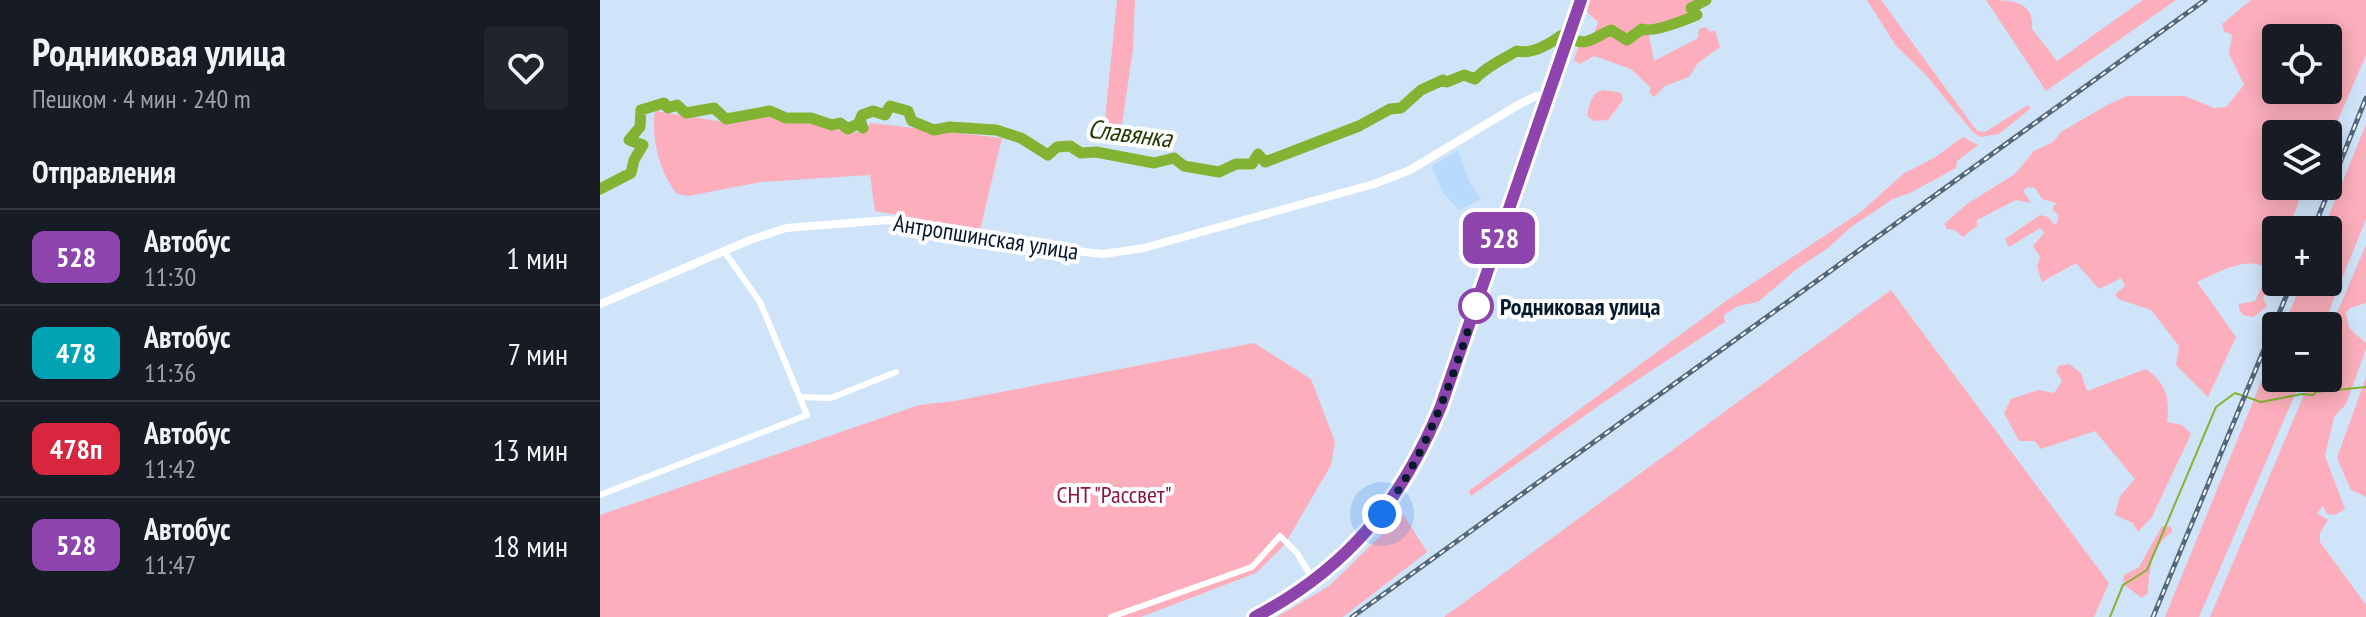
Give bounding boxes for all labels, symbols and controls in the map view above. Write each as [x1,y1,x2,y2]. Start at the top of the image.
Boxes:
map controls [2262,24,2342,392]
button: locate [2262,24,2342,104]
button: heart [484,26,568,110]
text: Родниковая улица [32,27,286,76]
text: Пешком · 4 мин · 240 m [32,82,251,115]
water label: Славянка [1086,111,1175,155]
button: layers [2262,120,2342,200]
text: Отправления [32,152,176,191]
street label: Антропшинская улица [891,207,1081,267]
line badge: 528 [1453,212,1545,264]
button: + [2262,216,2342,296]
text: 528 [1479,219,1519,256]
text: Автобус [144,221,231,260]
text: 528 [56,238,96,275]
text: 1 мин [506,238,568,277]
text: 11:30 [144,260,196,293]
marker: Родниковая улица [1459,289,1493,323]
place label: Родниковая улица [1500,291,1660,322]
button: − [2262,312,2342,392]
text: Автобус [144,317,231,356]
text: 478 [56,334,96,371]
text: 7 мин [508,334,568,373]
text: 11:36 [144,356,196,389]
text: Автобус [144,413,231,452]
text: 478п [50,430,102,467]
text: 13 мин [493,430,568,469]
text: 11:42 [144,452,196,485]
park label: СНТ "Рассвет" [1056,479,1172,510]
your location [1362,494,1402,534]
text: Автобус [144,509,231,548]
text: 528 [56,526,96,563]
text: 18 мин [493,526,568,565]
text: 11:47 [144,548,196,581]

